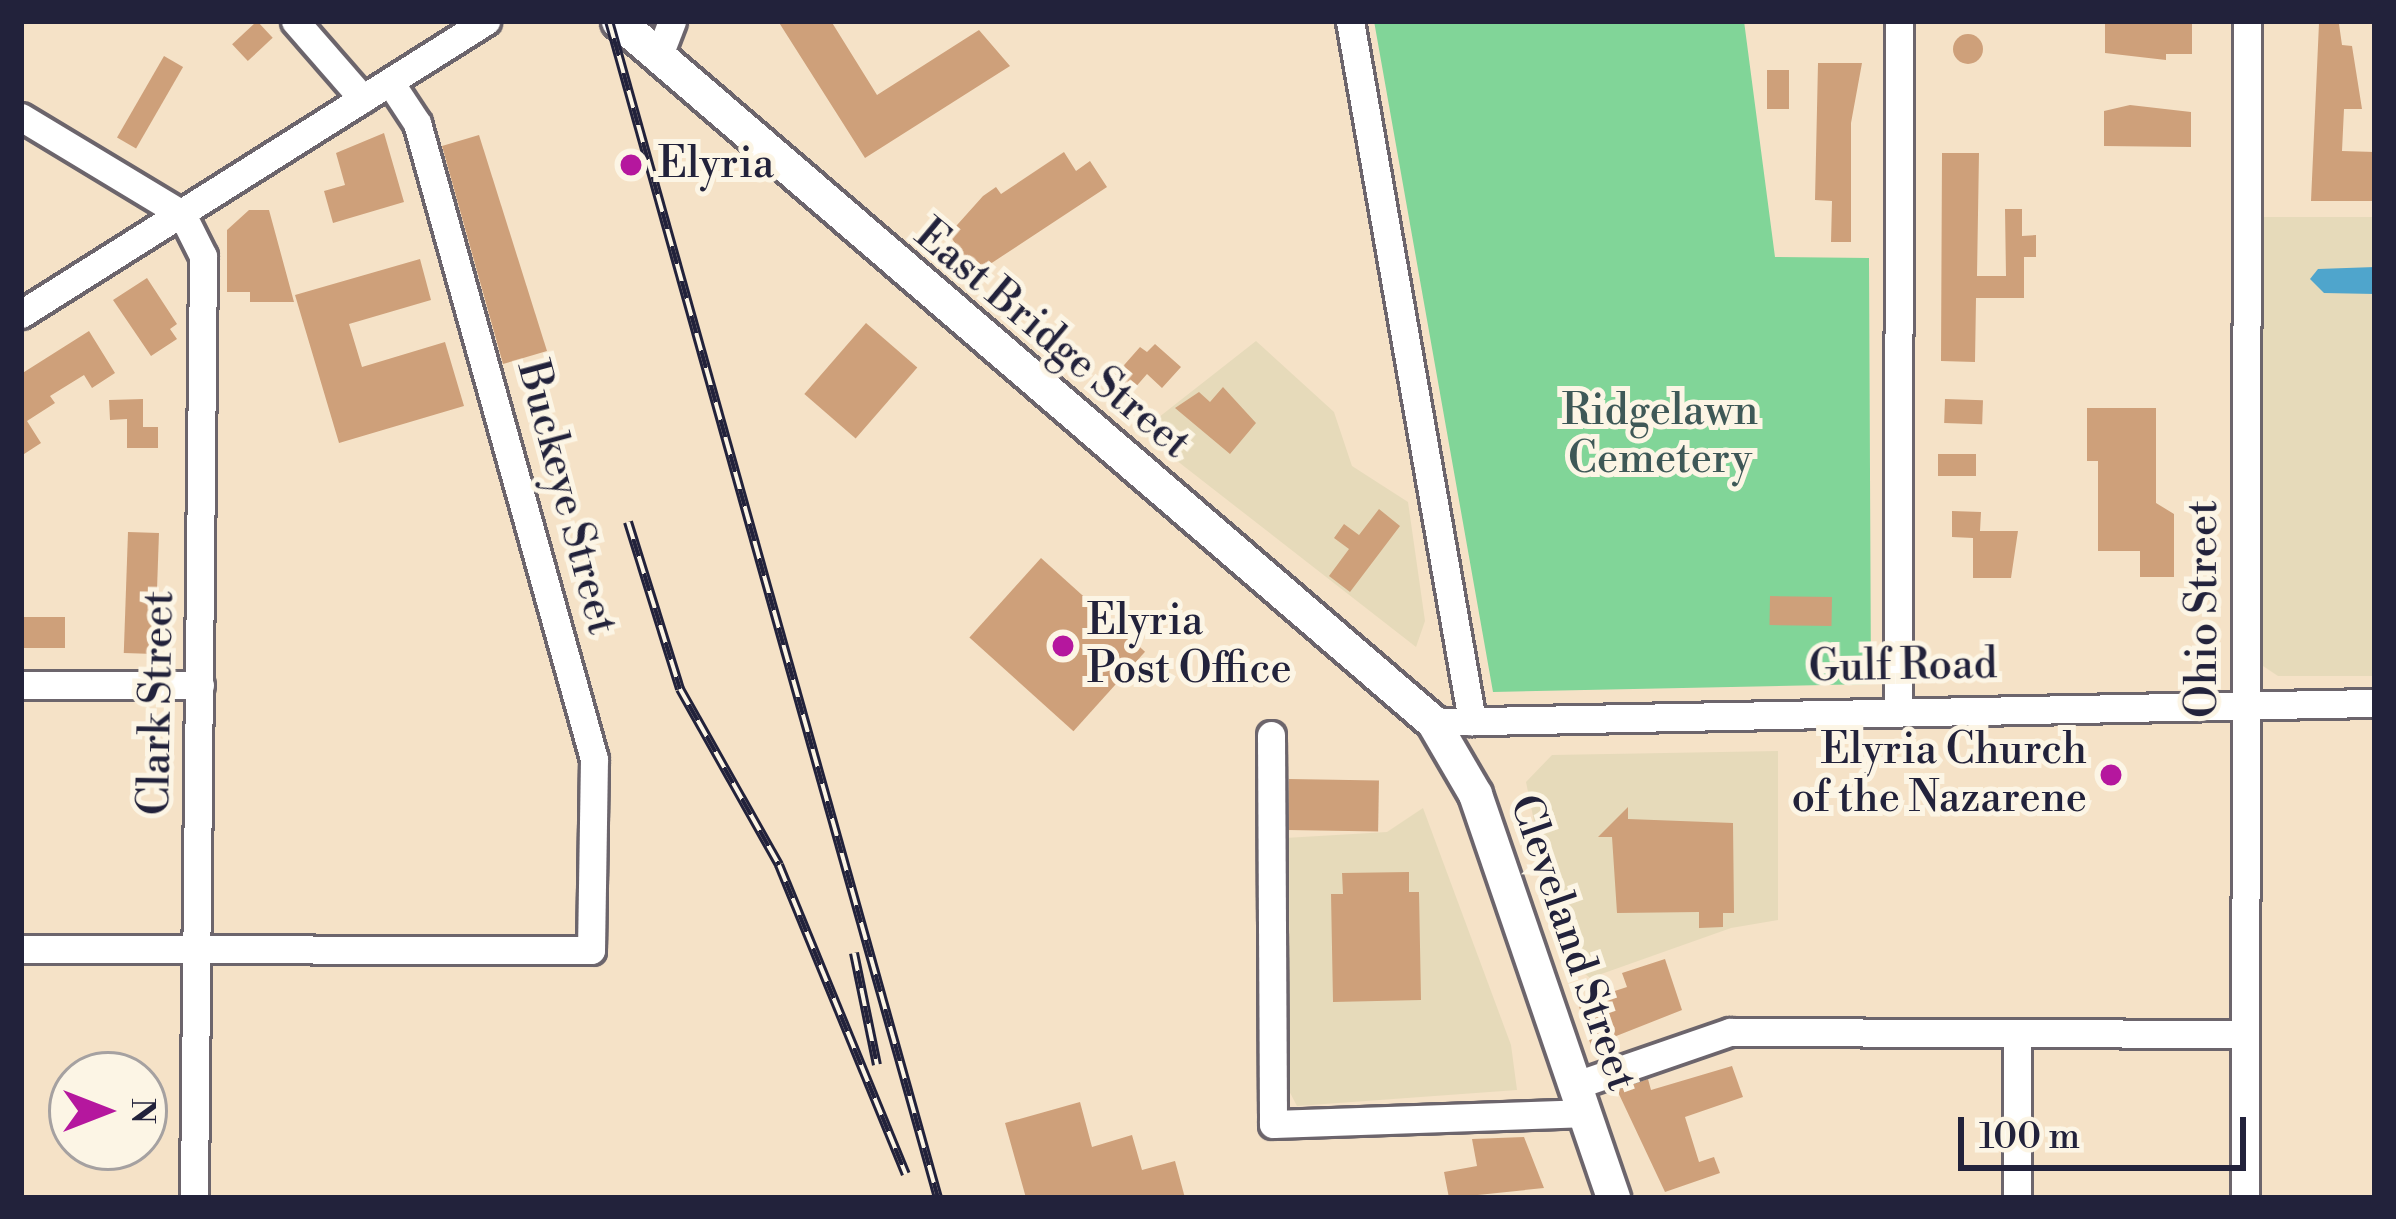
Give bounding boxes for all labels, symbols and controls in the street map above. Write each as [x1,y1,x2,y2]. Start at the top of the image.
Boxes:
place label: Elyria [658,140,774,190]
marker: Elyria [615,149,647,181]
street label: East Bridge Street [904,210,1200,470]
street label: Buckeye Street [505,356,627,640]
park label: Ridgelawn Cemetery [1562,387,1758,486]
street label: Ohio Street [2179,500,2229,718]
street label: Clark Street [131,590,185,816]
place label: Elyria Post Office [1087,597,1292,696]
marker: Elyria Post Office [1050,633,1076,659]
street label: Gulf Road [1808,640,1998,694]
place label: Elyria Church of the Nazarene [1791,726,2087,825]
marker: Elyria Church of the Nazarene [2098,762,2124,788]
street label: Cleveland Street [1498,789,1646,1097]
north arrow [48,1051,168,1171]
scale bar [1964,1093,2252,1167]
text: N [121,1098,162,1124]
text: 100 m [1979,1115,2080,1160]

